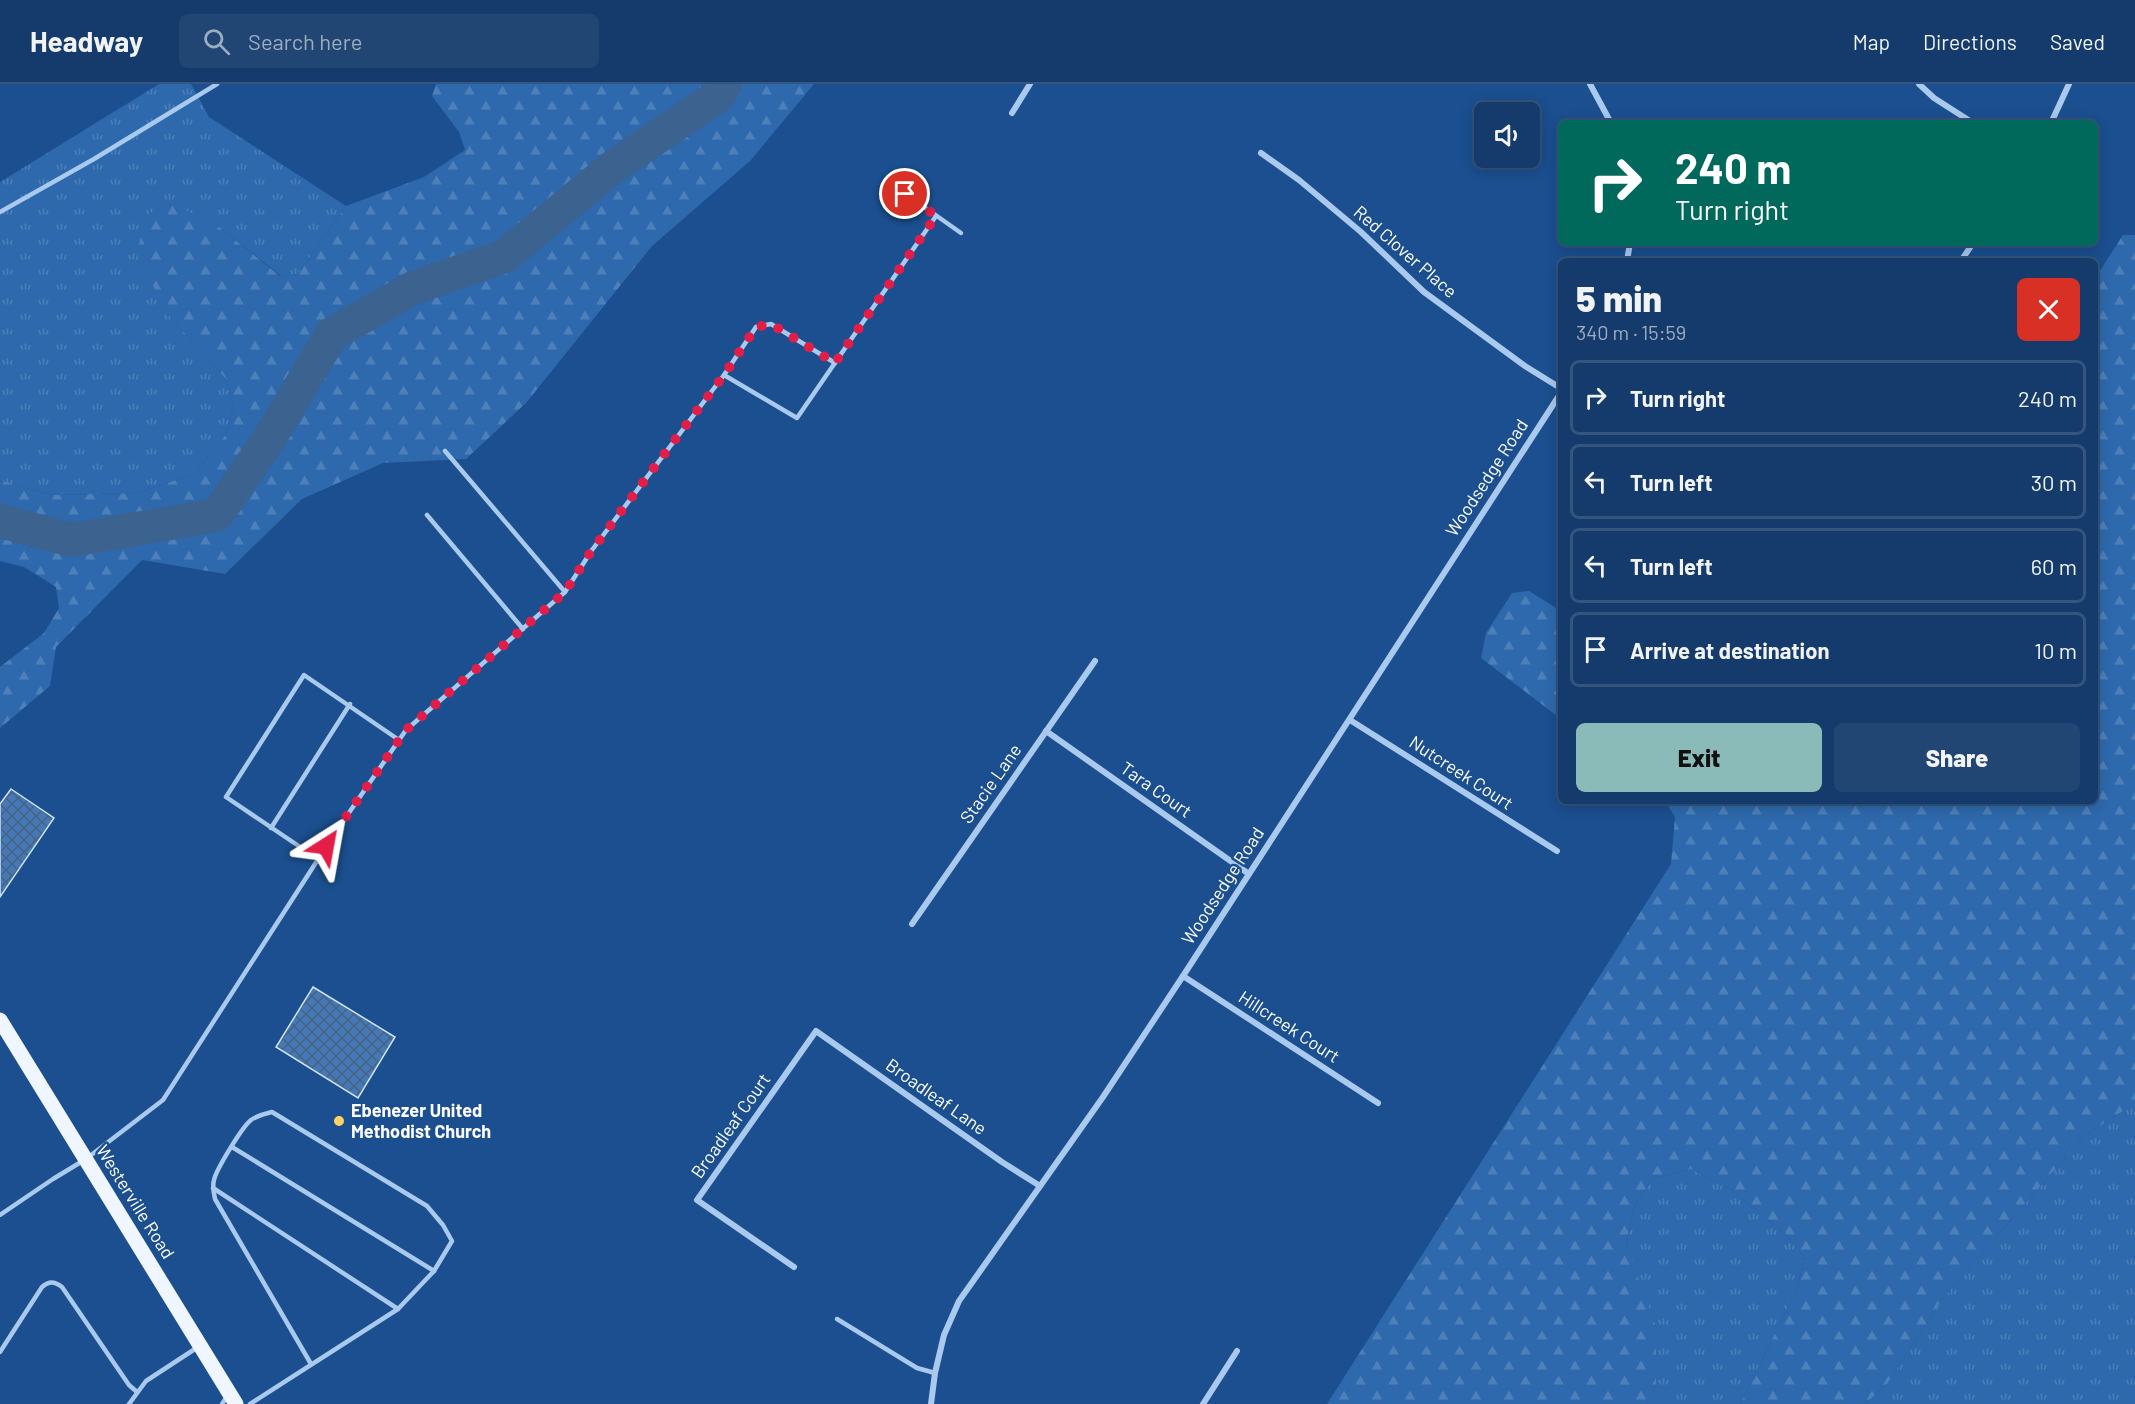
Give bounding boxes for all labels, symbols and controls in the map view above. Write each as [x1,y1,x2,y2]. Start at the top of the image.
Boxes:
search box [179,14,599,68]
text: Headway [30,24,143,58]
icon: search [200,25,233,58]
text: Search here [248,28,362,54]
text: Map [1853,29,1890,54]
text: Directions [1923,29,2017,54]
text: Saved [2050,29,2105,54]
map controls [1474,102,1540,168]
button: sound [1474,102,1540,168]
text: 240 m [1675,142,1791,192]
icon: right [1576,144,1654,222]
pin [879,168,930,219]
icon: arrive [888,177,921,210]
text: Turn right [1675,193,1789,225]
street label: Red Clover Place [1350,200,1462,302]
text: 5 min [1576,276,1662,319]
button: close [2017,278,2080,341]
text: 340 m · 15:59 [1576,320,1686,344]
icon: right [1579,381,1612,414]
text: Turn right [1630,385,1725,411]
text: 240 m [2018,385,2077,411]
street label: Woodsedge Road [1440,415,1532,540]
icon: left [1579,465,1612,498]
text: Turn left [1630,469,1713,495]
text: 30 m [2031,469,2077,495]
icon: left [1579,549,1612,582]
text: Turn left [1630,553,1713,579]
text: 60 m [2031,553,2077,579]
icon: arrive [1579,633,1612,666]
text: Arrive at destination [1630,637,1829,663]
text: 10 m [2034,637,2077,663]
button: Exit [1576,723,1822,792]
button: Share [1834,723,2080,792]
street label: Nutcreek Court [1405,730,1518,814]
street label: Stacie Lane [955,739,1026,827]
street label: Tara Court [1117,757,1197,822]
position arrow [294,814,358,878]
street label: Woodsedge Road [1176,823,1268,948]
street label: Hillcreek Court [1235,985,1344,1067]
street label: Broadleaf Lane [882,1053,991,1139]
street label: Broadleaf Court [686,1069,774,1182]
place label: Ebenezer United Methodist Church [351,1099,491,1142]
marker: Ebenezer United Methodist Church [332,1114,346,1128]
street label: Westerville Road [92,1140,180,1263]

